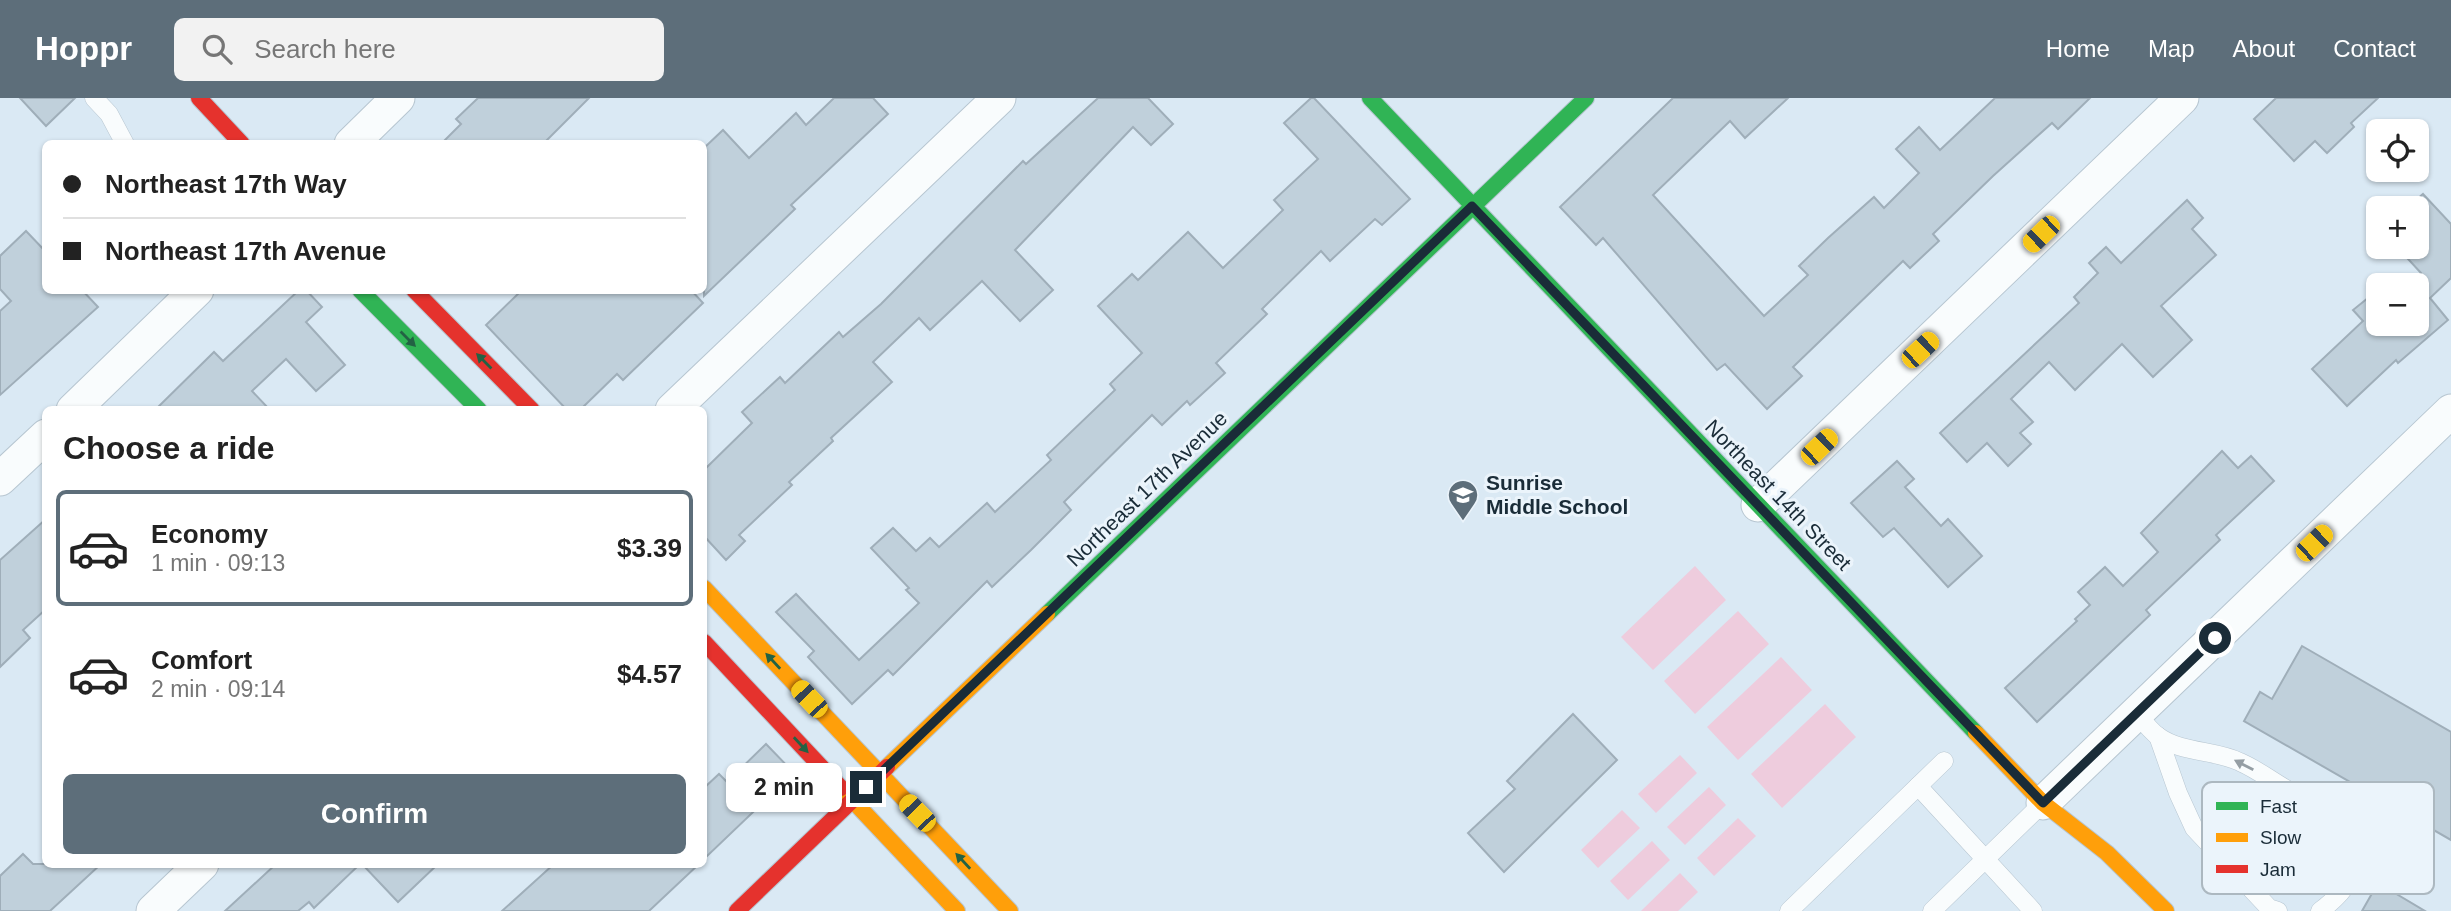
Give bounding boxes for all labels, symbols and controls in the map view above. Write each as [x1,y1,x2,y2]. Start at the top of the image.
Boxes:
search box [174,18,664,81]
text: Hoppr [35,30,132,67]
icon: search [198,30,236,68]
text: Search here [254,34,396,64]
text: Home [2046,35,2110,62]
text: Map [2148,35,2195,62]
text: About [2233,35,2295,62]
text: Contact [2333,35,2416,62]
map controls [2366,119,2429,336]
button: locate [2366,119,2429,182]
text: Northeast 17th Way [105,169,347,199]
button: + [2366,196,2429,259]
car [2019,212,2064,256]
text: Northeast 17th Avenue [105,236,386,266]
button: − [2366,273,2429,336]
car [1898,328,1943,372]
one-way arrow [399,330,416,346]
one-way arrow [476,353,492,369]
street label: Northeast 17th Avenue [1062,406,1231,571]
street label: Northeast 14th Street [1701,415,1856,575]
car [1797,425,1842,469]
text: Choose a ride [63,430,275,466]
place label: Sunrise Middle School [1486,471,1628,518]
school or university icon: Sunrise Middle School [1446,478,1480,522]
icon: car [67,517,130,580]
text: Economy [151,519,268,549]
car [2292,521,2337,565]
text: $3.39 [617,533,682,563]
text: 1 min · 09:13 [151,550,285,576]
route start [2199,622,2231,654]
icon: car [67,643,130,706]
text: Comfort [151,645,252,675]
one-way arrow [765,653,781,670]
text: $4.57 [617,659,682,689]
text: 2 min · 09:14 [151,676,285,702]
car [787,676,832,722]
one-way arrow [792,736,808,753]
one-way arrow [2234,759,2254,770]
callout: 2 min [726,762,842,812]
route end [850,771,882,803]
button: Confirm [63,774,686,854]
text: 2 min [754,774,814,800]
legend [2202,782,2434,894]
car [895,791,940,835]
text: Fast [2260,796,2298,817]
text: Slow [2260,827,2301,848]
one-way arrow [954,853,971,870]
text: Jam [2260,859,2296,880]

